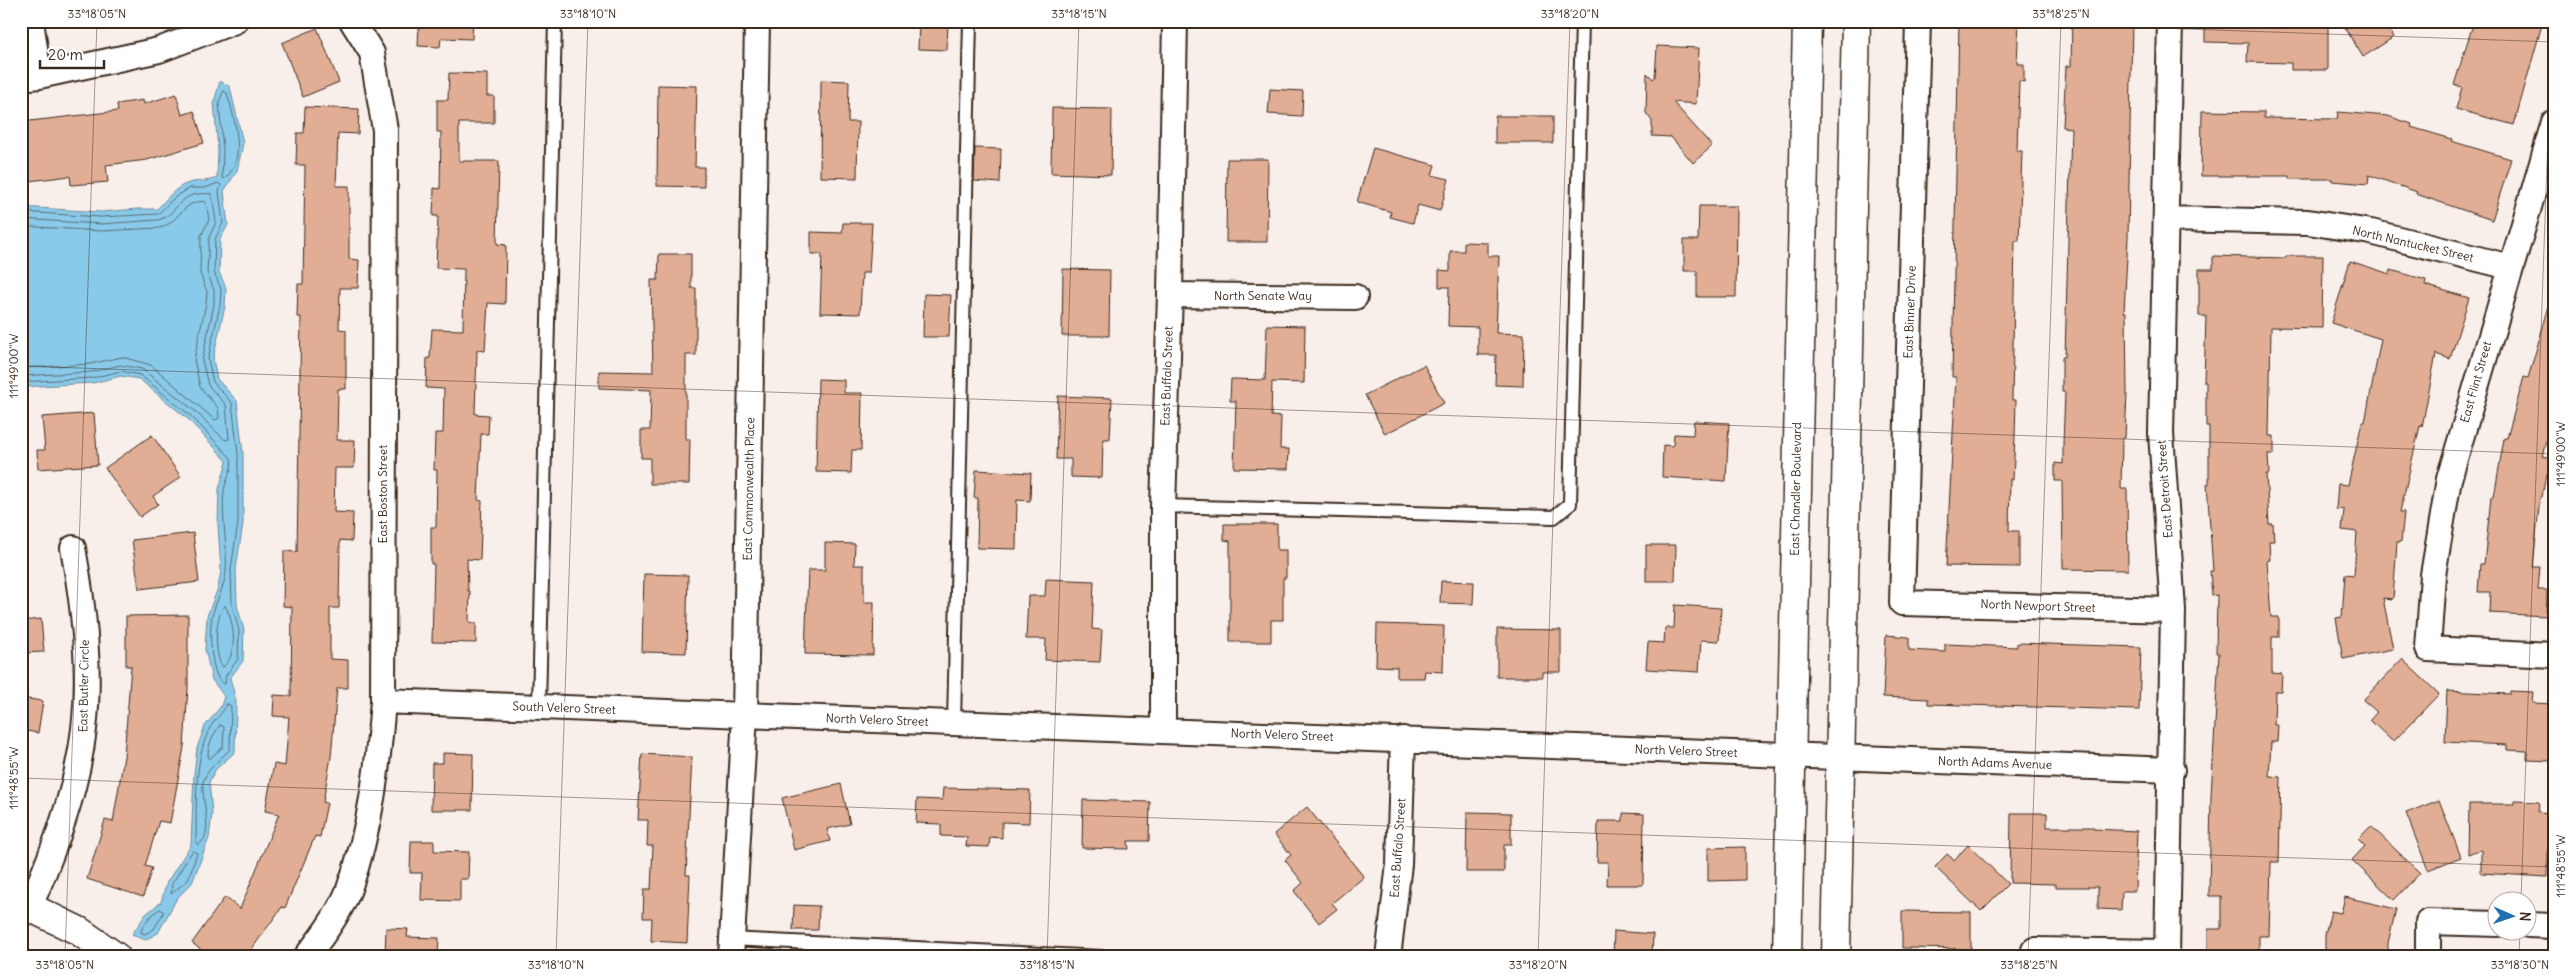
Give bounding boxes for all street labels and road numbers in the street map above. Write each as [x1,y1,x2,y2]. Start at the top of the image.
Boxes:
street label: North Nantucket Street [2351,222,2475,265]
street label: East Binner Drive [1900,265,1919,359]
street label: North Senate Way [1214,288,1312,303]
street label: East Buffalo Street [1157,326,1176,426]
street label: East Flint Street [2457,339,2494,424]
street label: East Commonwealth Place [740,417,757,561]
street label: East Chandler Boulevard [1787,422,1804,556]
street label: East Detroit Street [2154,439,2175,539]
street label: East Boston Street [375,445,390,543]
street label: North Newport Street [1980,596,2096,615]
street label: East Butler Circle [75,640,92,732]
street label: South Velero Street [512,698,616,717]
street label: North Velero Street [825,710,929,729]
street label: North Velero Street [1230,725,1334,744]
street label: North Velero Street [1634,741,1738,760]
street label: North Adams Avenue [1938,753,2052,772]
street label: East Buffalo Street [1387,798,1408,898]

